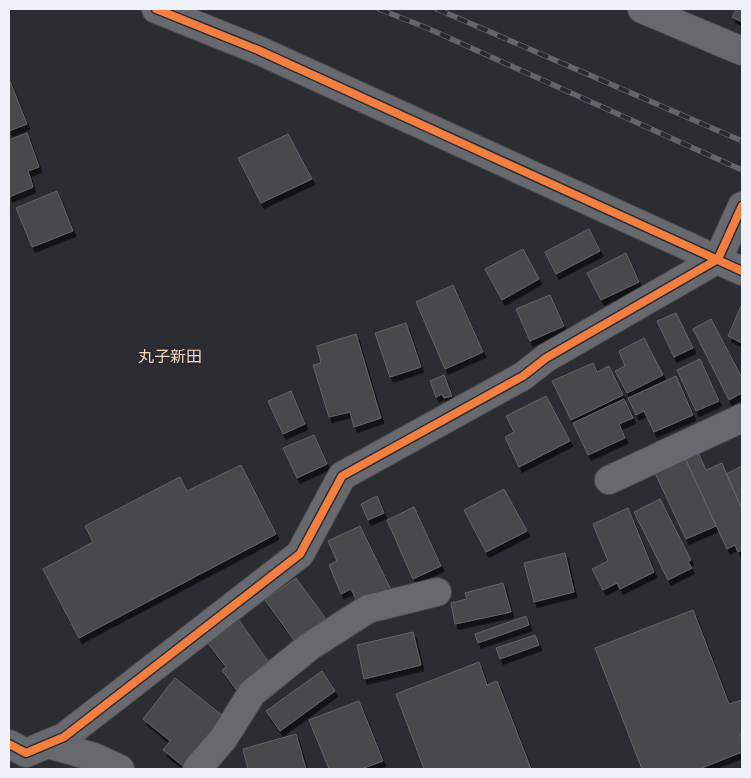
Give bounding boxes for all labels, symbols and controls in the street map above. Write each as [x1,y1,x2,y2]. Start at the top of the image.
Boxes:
district label: 丸子新田 [138,347,202,366]

